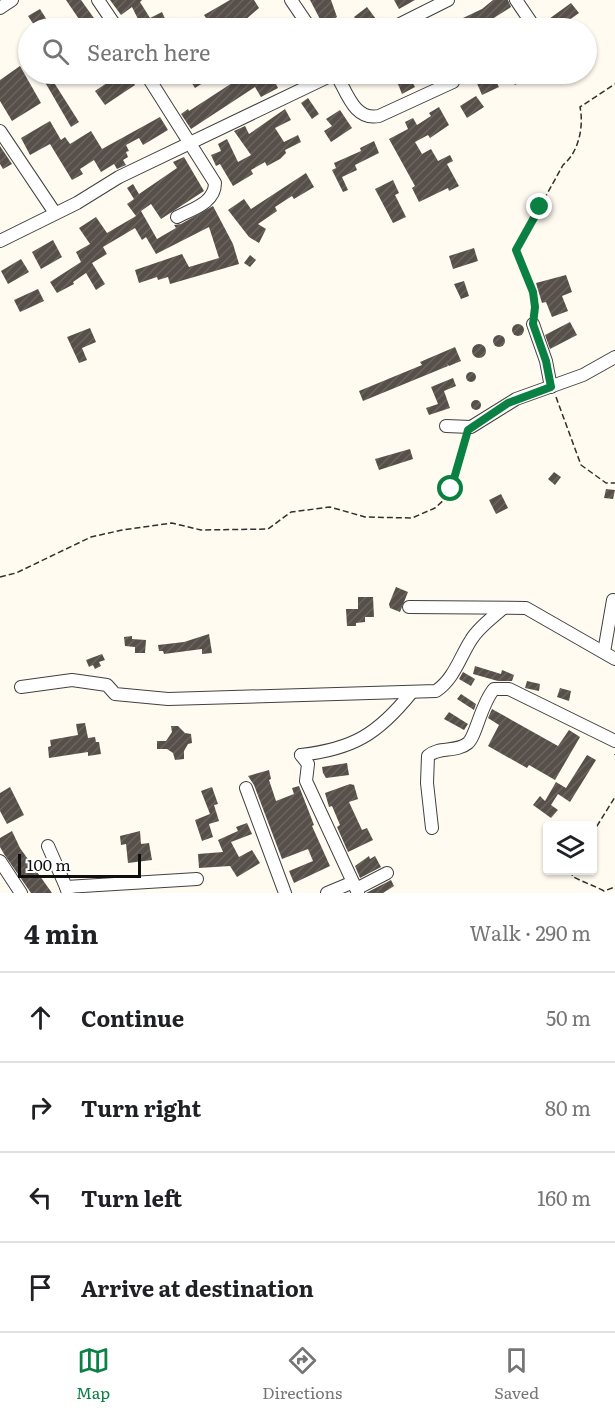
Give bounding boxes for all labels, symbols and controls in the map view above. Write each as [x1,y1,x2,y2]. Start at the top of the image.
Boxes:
search box [18,18,597,84]
icon: search [39,35,72,68]
text: Search here [87,35,210,68]
route end [526,193,552,219]
route start [437,475,463,501]
map controls [543,821,597,875]
button: layers [543,821,597,875]
scale bar [18,851,141,878]
text: 100 m [27,852,71,876]
text: 4 min [24,913,98,952]
text: Walk · 290 m [470,917,591,947]
icon: ahead [24,1001,57,1034]
text: Continue [81,1001,184,1034]
text: 50 m [546,1002,591,1032]
icon: right [24,1091,57,1124]
text: Turn right [81,1091,201,1124]
text: 80 m [545,1092,591,1122]
icon: left [24,1181,57,1214]
text: Turn left [81,1181,182,1214]
text: 160 m [537,1182,591,1212]
icon: arrive [24,1271,57,1304]
text: Arrive at destination [81,1271,314,1304]
tab: Map [76,1344,110,1404]
tab: Directions [262,1344,342,1404]
tab: Saved [494,1344,539,1404]

